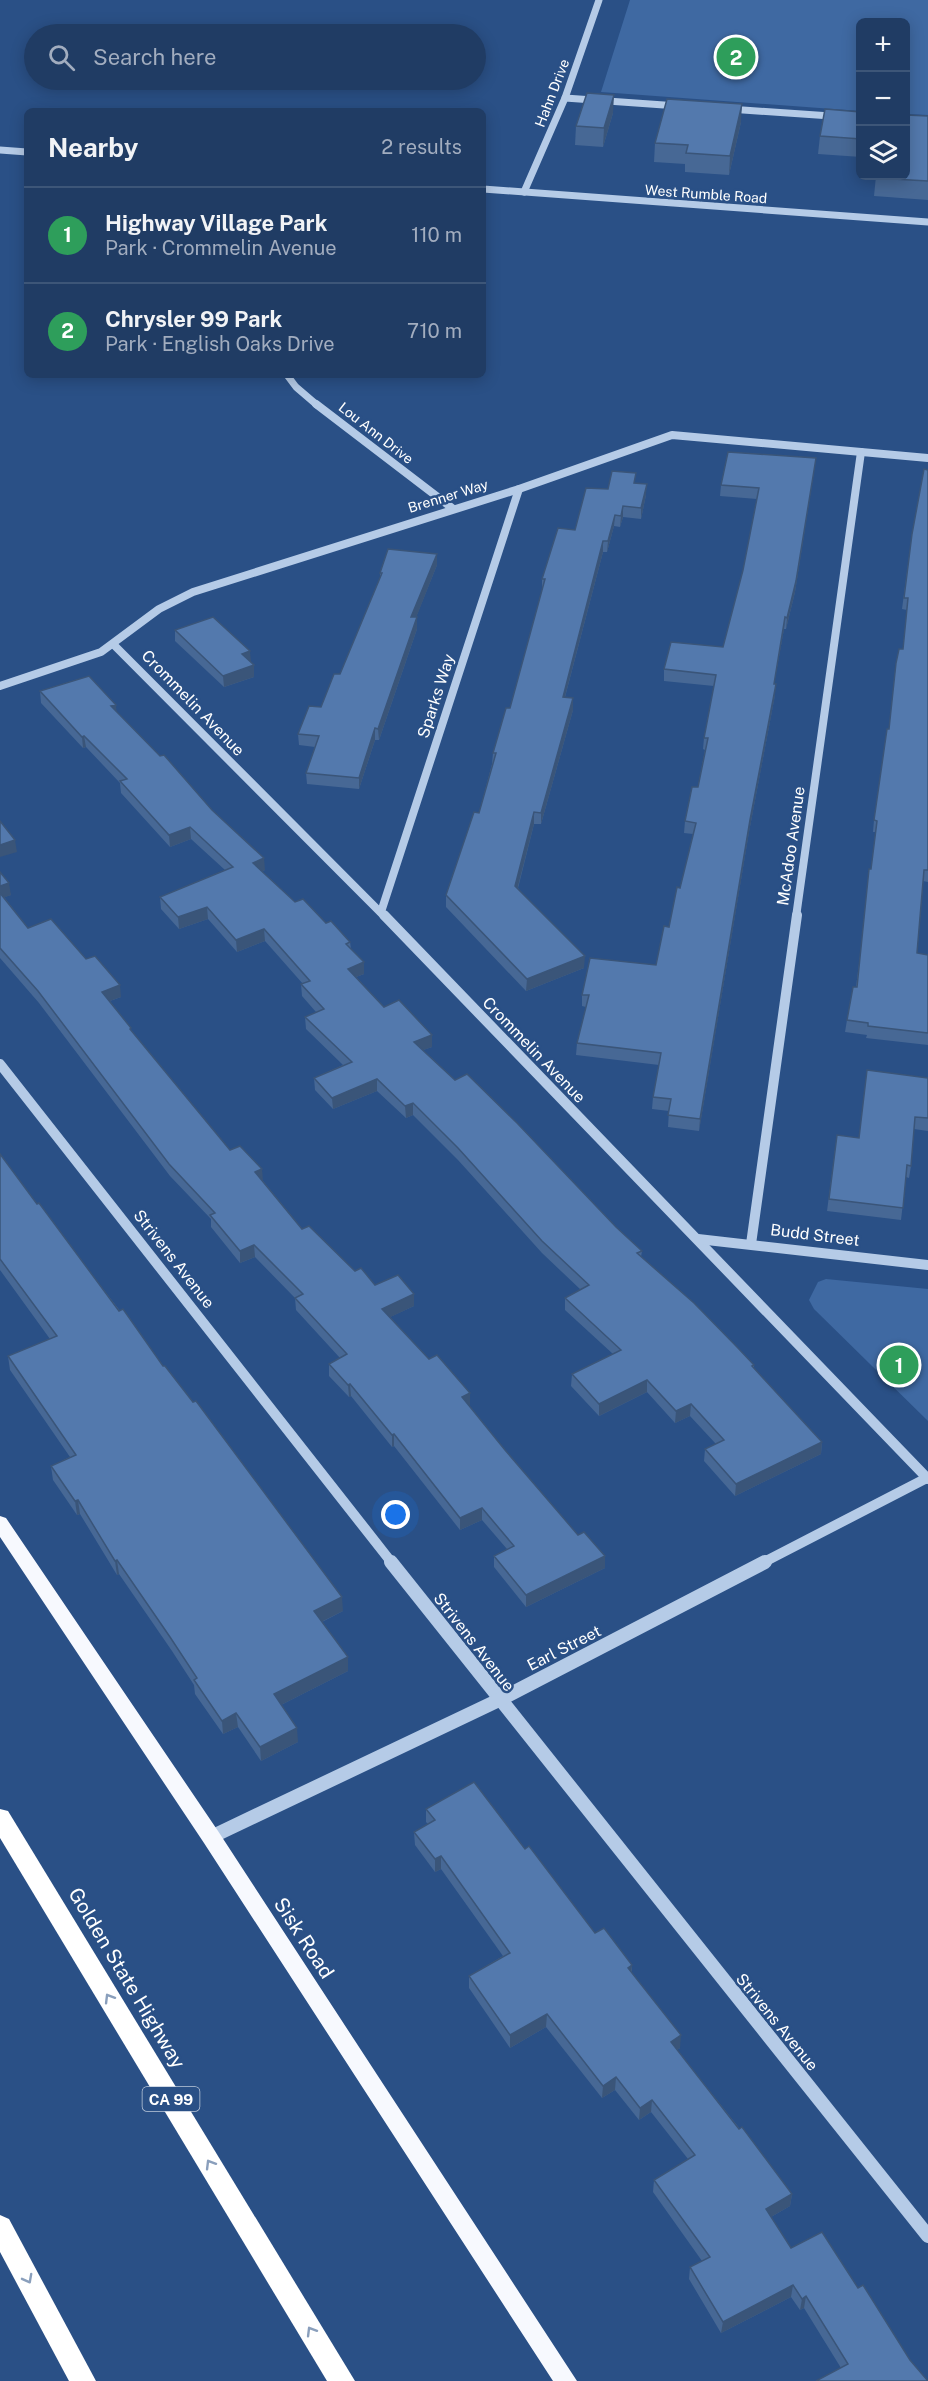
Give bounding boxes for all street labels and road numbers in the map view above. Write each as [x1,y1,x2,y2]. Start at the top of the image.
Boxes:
street label: Hahn Drive [532,57,572,129]
street label: West Rumble Road [644,182,768,206]
street label: Lou Ann Drive [336,399,417,467]
street label: Brenner Way [406,476,491,516]
street label: Crommelin Avenue [138,646,248,760]
street label: Sparks Way [413,651,459,740]
street label: McAdoo Avenue [773,785,809,907]
street label: Crommelin Avenue [479,993,589,1107]
street label: Strivens Avenue [130,1206,218,1312]
street label: Budd Street [769,1220,861,1250]
street label: Strivens Avenue [430,1589,518,1695]
street label: Earl Street [524,1621,604,1675]
street label: Golden State Highway [63,1883,191,2073]
street label: Sisk Road [269,1893,339,1983]
street label: Strivens Avenue [732,1969,822,2075]
road number: CA 99 [142,2087,200,2111]

